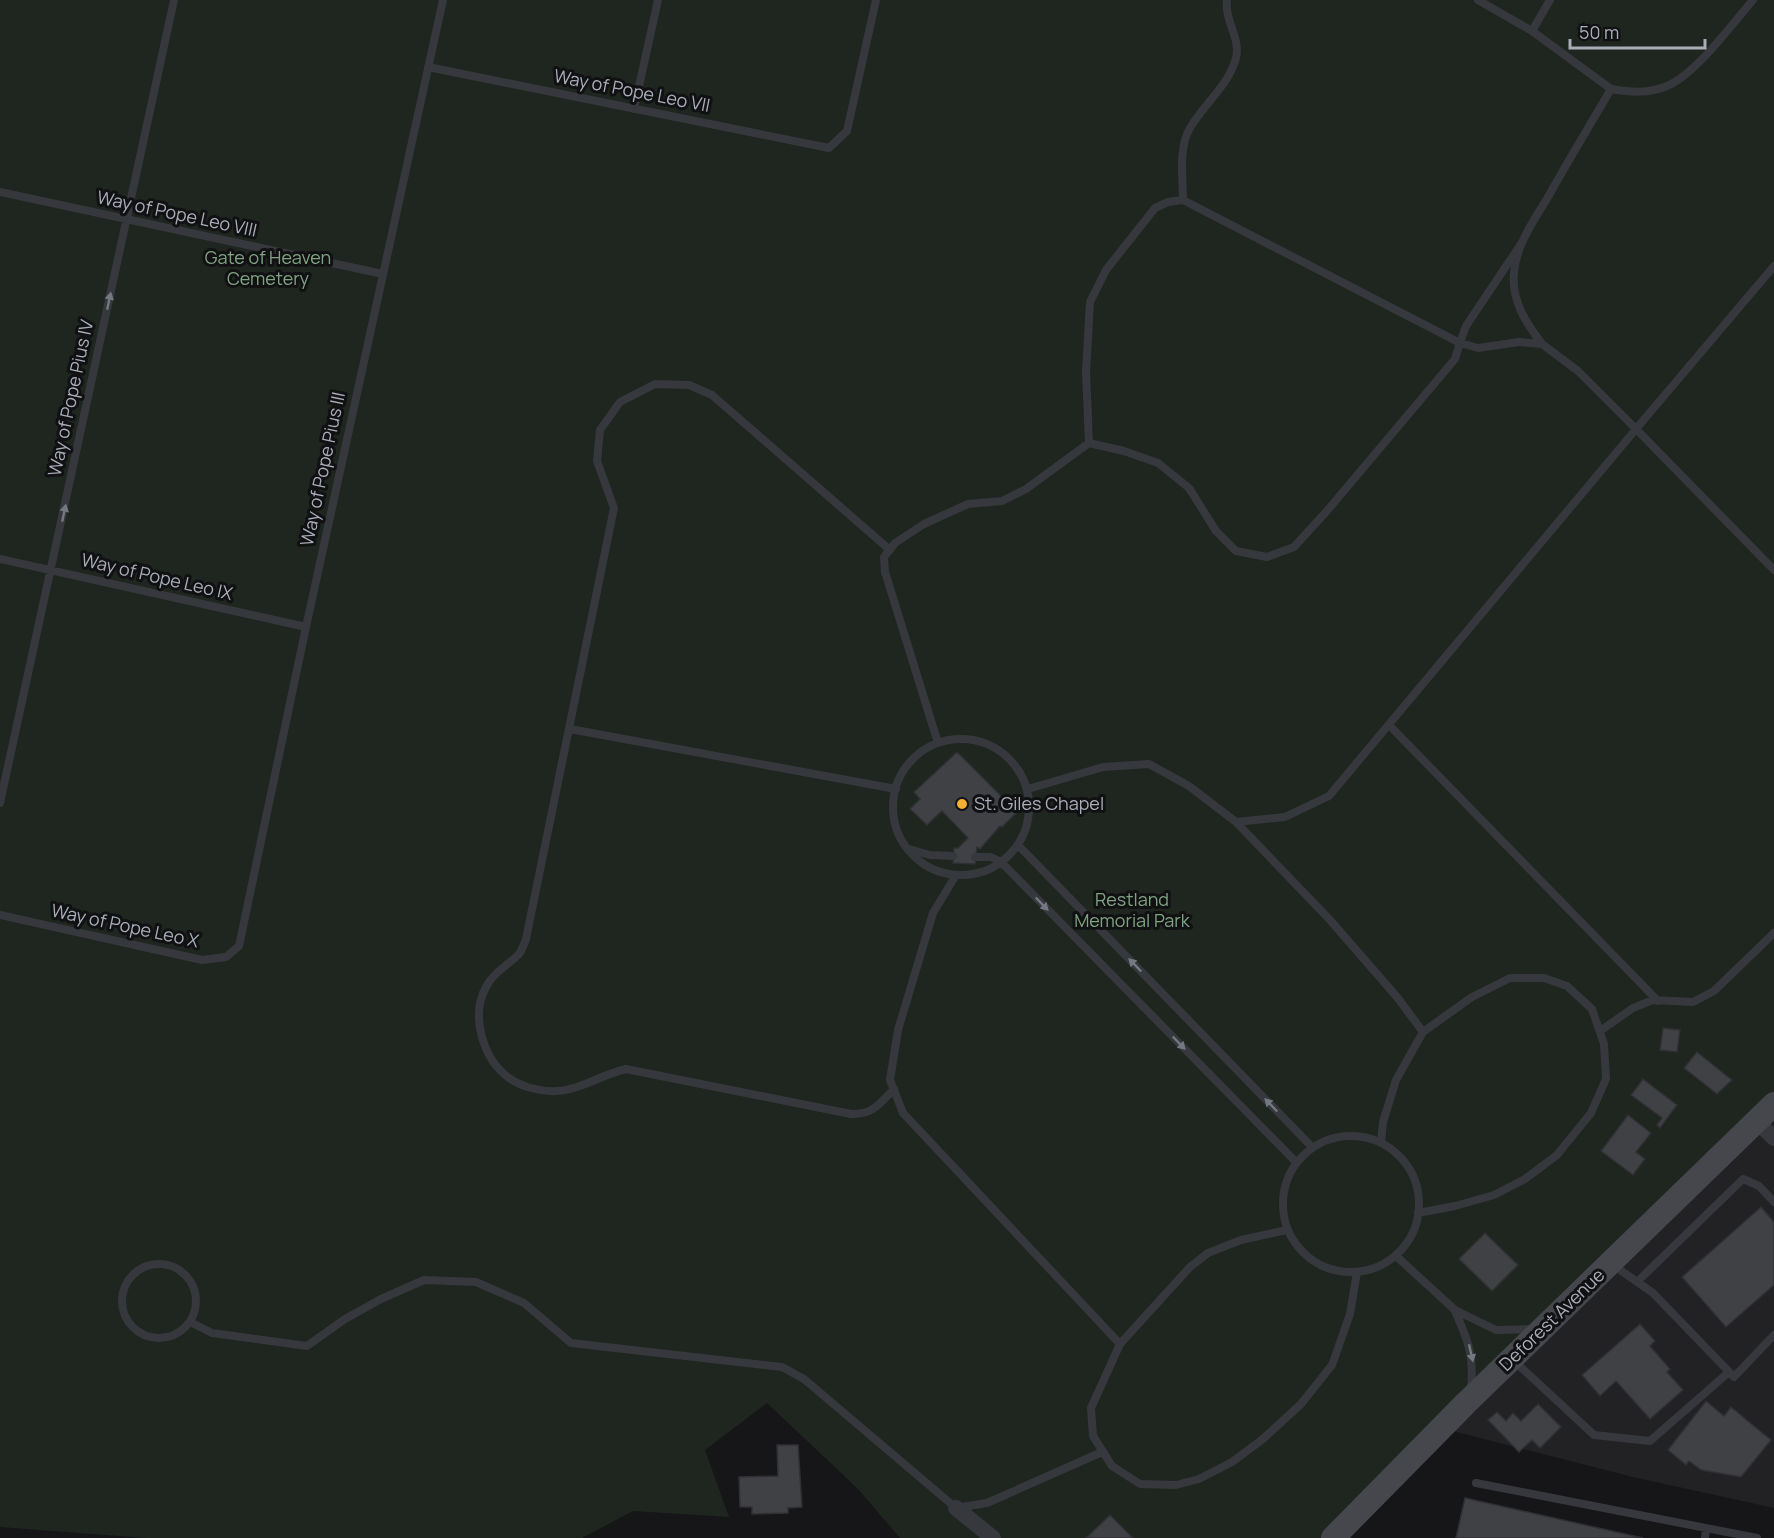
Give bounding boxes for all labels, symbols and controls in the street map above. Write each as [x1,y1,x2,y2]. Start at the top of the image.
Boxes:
scale bar [1570,12,1705,50]
text: 50 m [1579,20,1619,44]
street label: Way of Pope Leo VII [552,63,712,117]
street label: Way of Pope Leo VIII [95,184,259,242]
park label: Gate of Heaven Cemetery [205,245,331,290]
one-way arrow [105,292,114,311]
street label: Way of Pope Pius IV [42,317,98,478]
street label: Way of Pope Pius III [294,390,350,548]
one-way arrow [60,503,69,522]
street label: Way of Pope Leo IX [79,547,235,605]
place label: St. Giles Chapel [974,791,1104,815]
marker: St. Giles Chapel [955,797,969,811]
park label: Restland Memorial Park [1074,887,1191,932]
one-way arrow [1035,897,1049,912]
street label: Way of Pope Leo X [49,898,201,952]
one-way arrow [1128,958,1142,973]
one-way arrow [1171,1036,1185,1050]
one-way arrow [1264,1098,1278,1113]
street label: Deforest Avenue [1493,1263,1609,1376]
one-way arrow [1466,1344,1476,1363]

